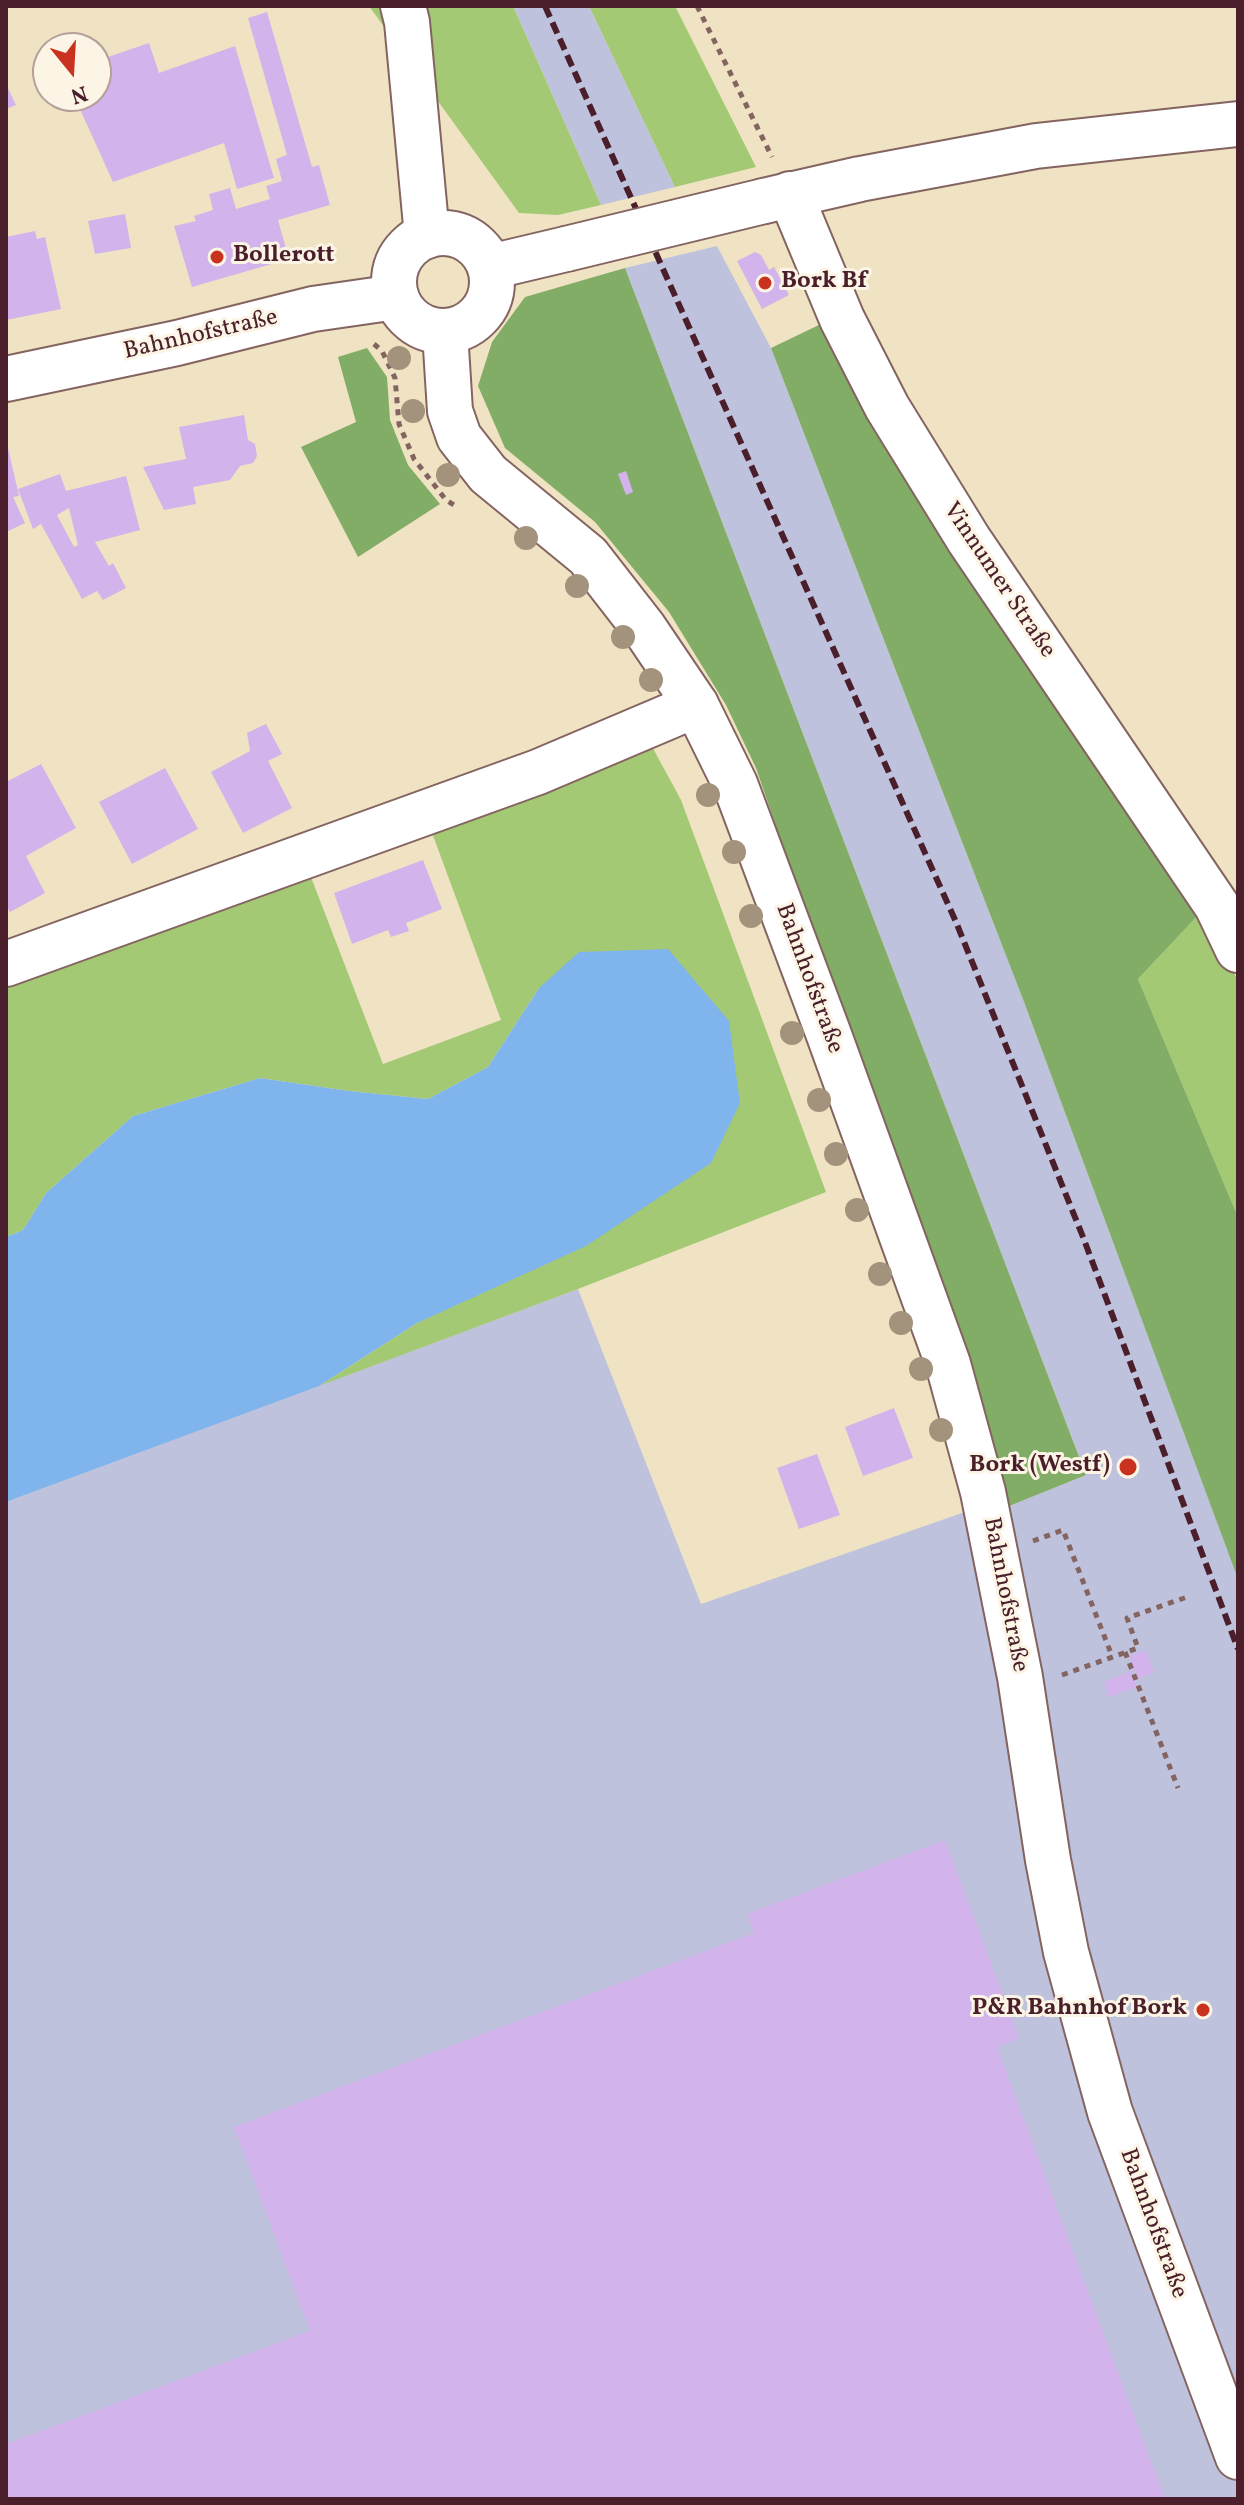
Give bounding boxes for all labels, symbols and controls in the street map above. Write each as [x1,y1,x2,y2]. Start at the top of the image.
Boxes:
north arrow [32,32,112,112]
text: N [67,76,91,111]
place label: Bollerott [233,243,334,271]
marker: Bollerott [208,248,226,266]
place label: Bork Bf [781,269,867,297]
marker: Bork Bf [756,274,774,292]
street label: Bahnhofstraße [121,304,281,368]
street label: Vinnumer Straße [935,498,1061,664]
street label: Bahnhofstraße [768,900,848,1058]
place label: Bork (Westf) [969,1453,1110,1481]
marker: Bork (Westf) [1117,1456,1139,1478]
street label: Bahnhofstraße [975,1515,1033,1675]
place label: P&R Bahnhof Bork [972,1996,1187,2024]
marker: P&R Bahnhof Bork [1194,2001,1212,2019]
street label: Bahnhofstraße [1112,2145,1192,2303]

